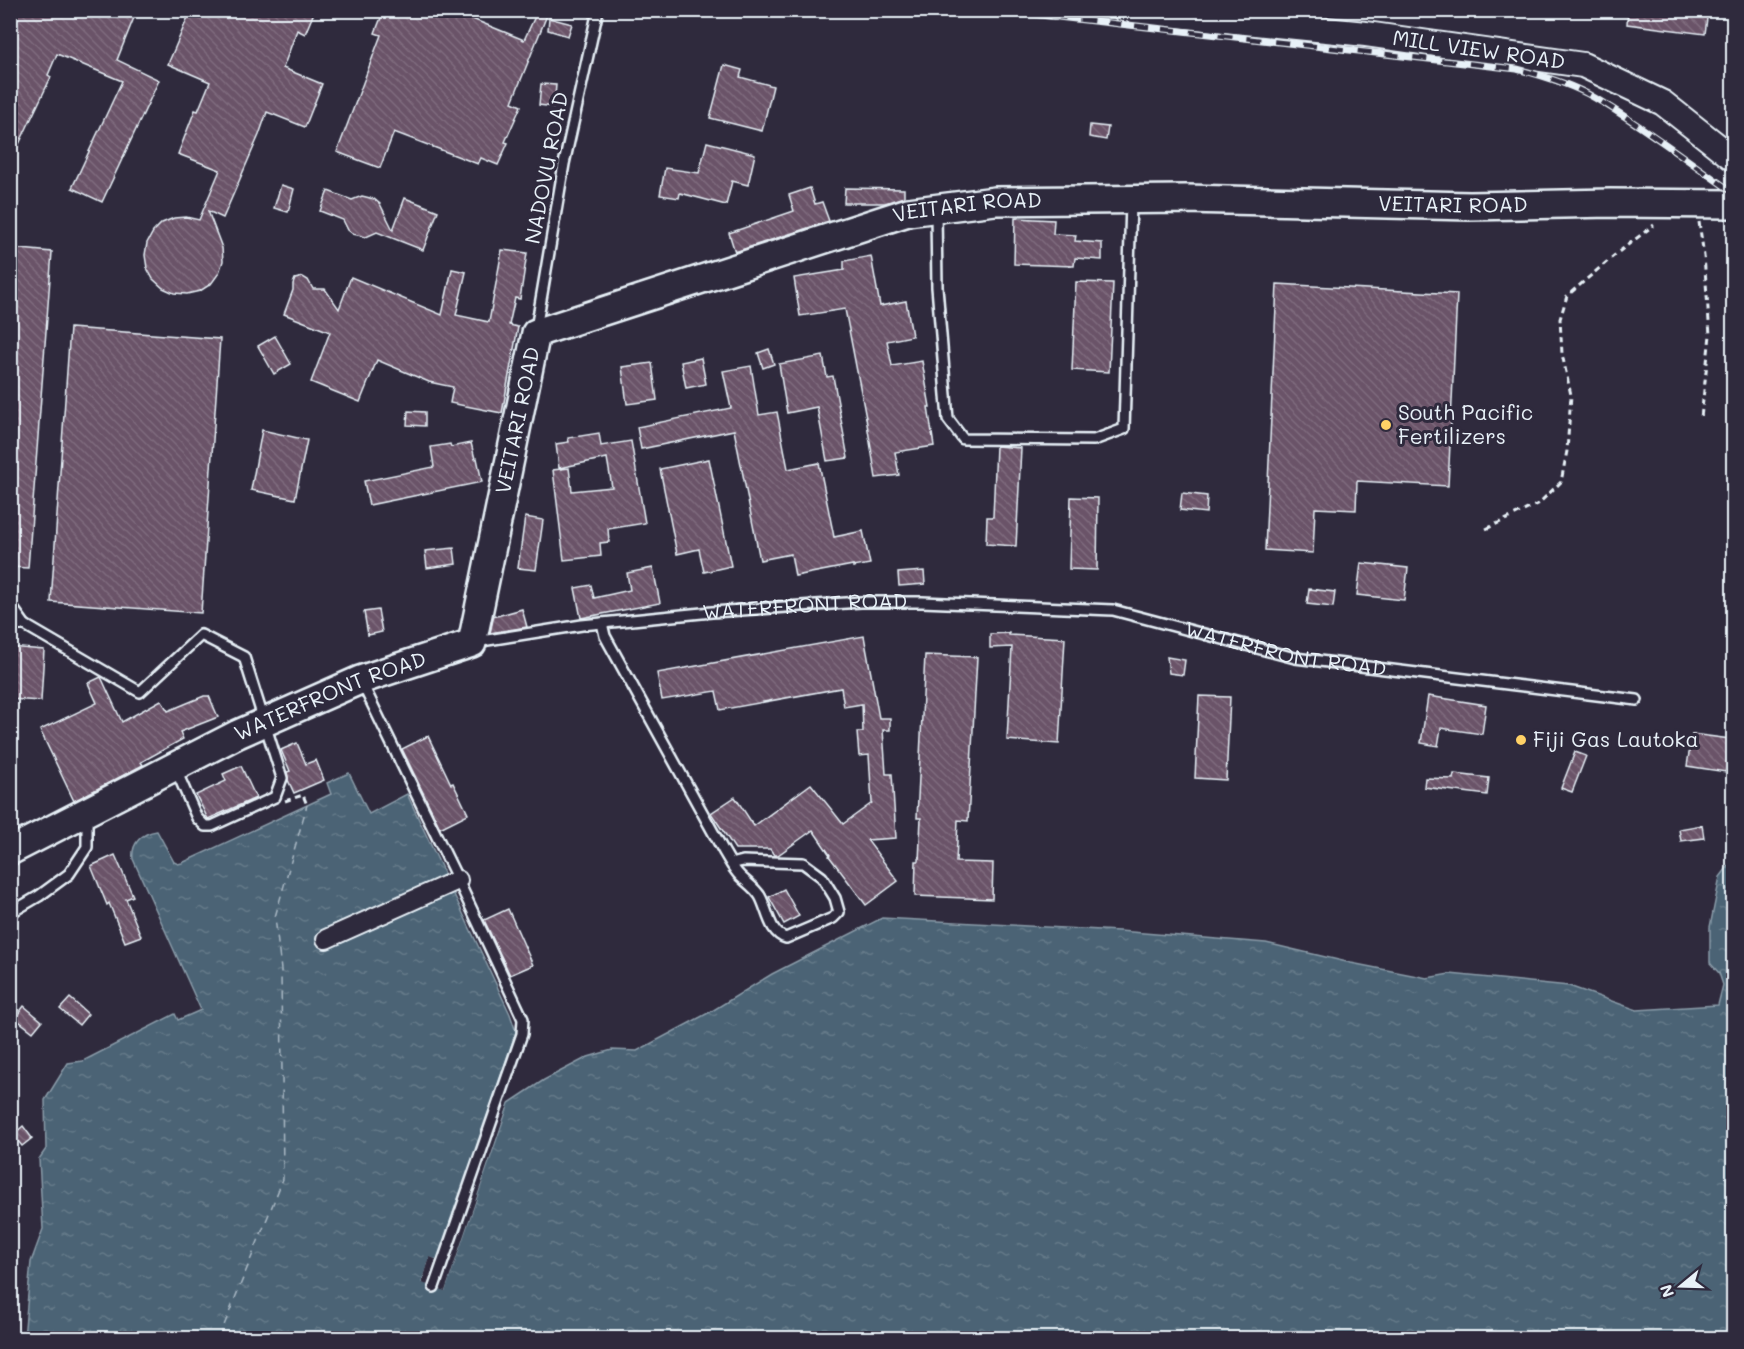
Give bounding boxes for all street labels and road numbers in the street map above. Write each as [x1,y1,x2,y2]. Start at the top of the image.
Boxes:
street label: MILL VIEW ROAD [1391,23,1567,74]
street label: NADOVU ROAD [518,89,574,246]
street label: VEITARI ROAD [889,186,1042,228]
street label: VEITARI ROAD [1378,189,1528,218]
street label: VEITARI ROAD [488,344,545,496]
street label: WATERFRONT ROAD [701,587,907,625]
street label: WATERFRONT ROAD [1182,615,1388,681]
street label: WATERFRONT ROAD [229,644,429,746]

